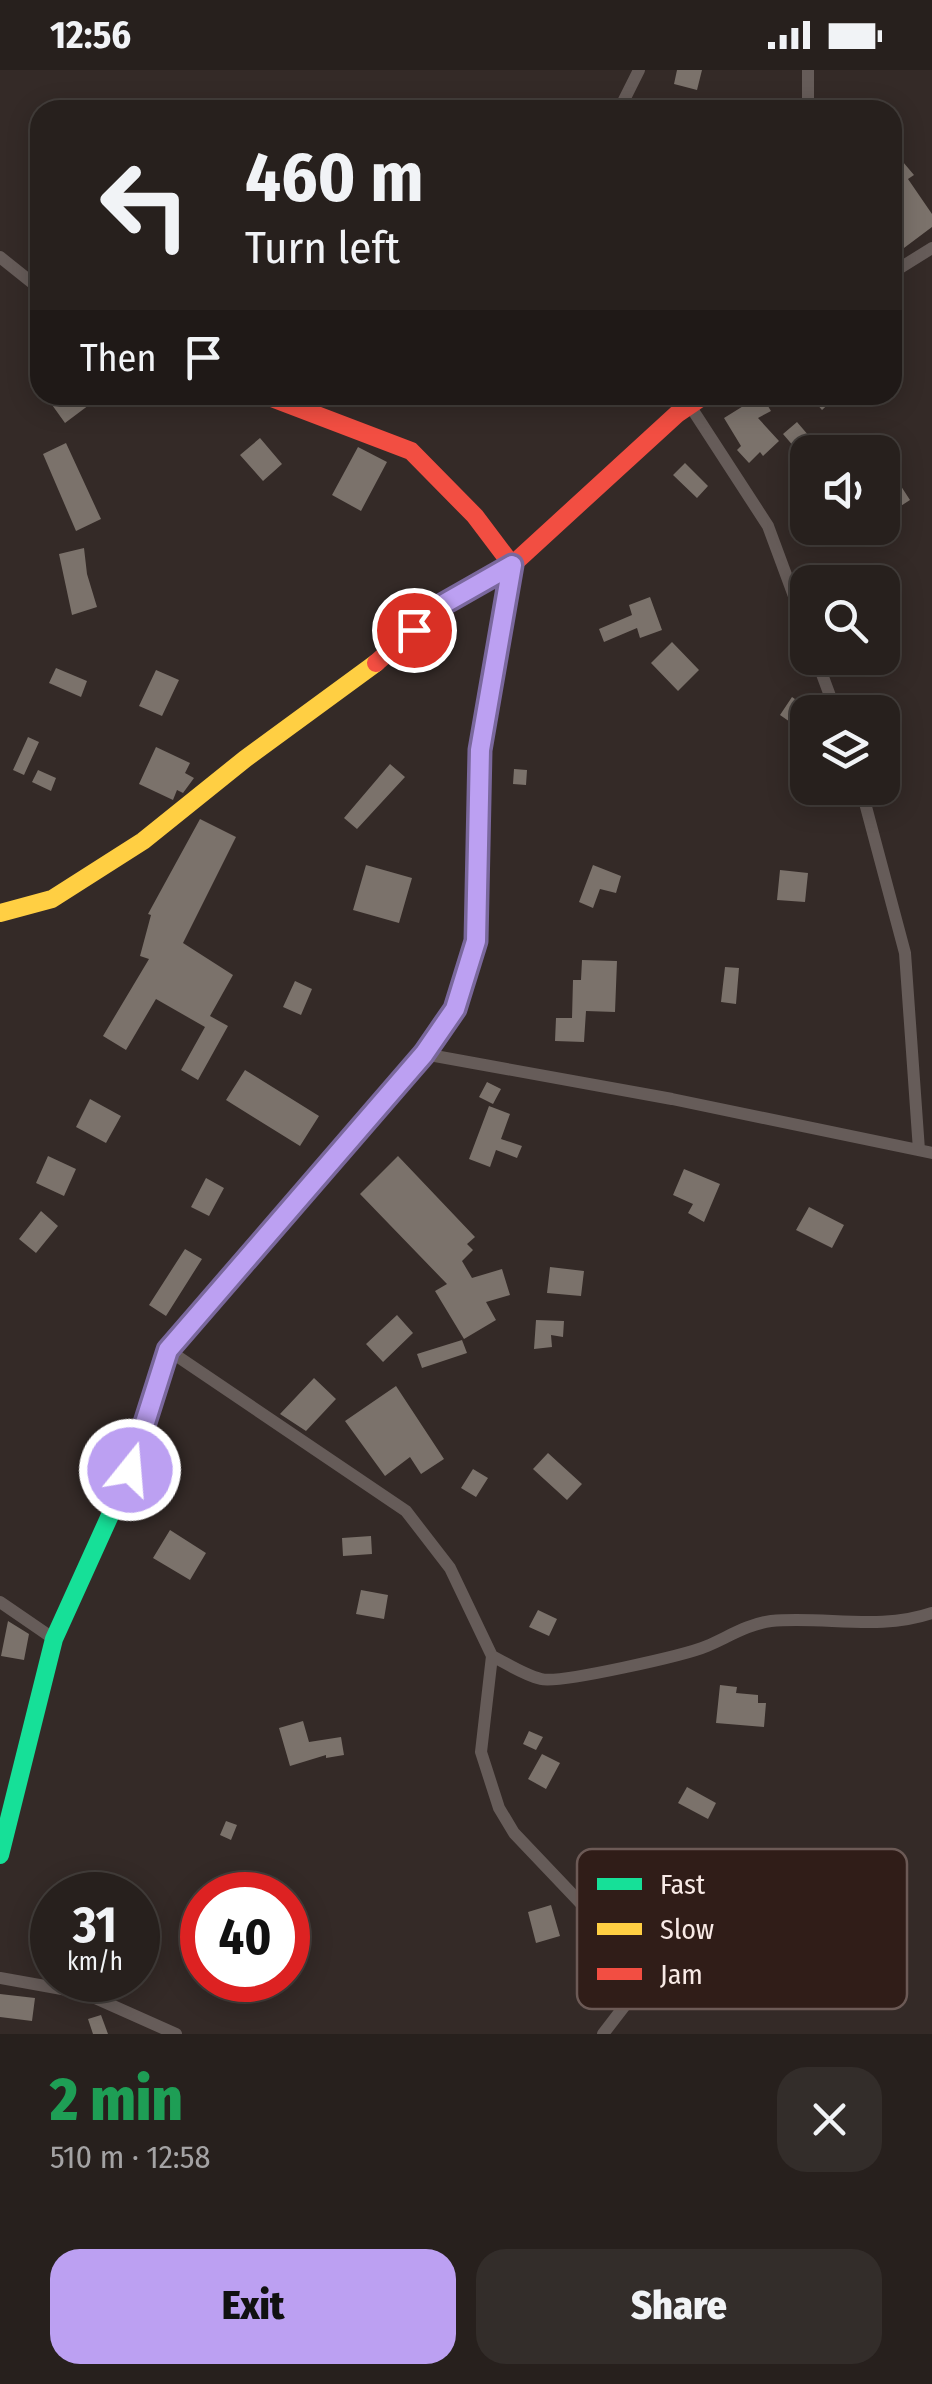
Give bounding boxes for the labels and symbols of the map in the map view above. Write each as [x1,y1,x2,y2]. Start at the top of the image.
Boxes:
pin [372,588,457,673]
position arrow [78,1418,182,1522]
legend [577,1849,907,2009]
text: Fast [660,1868,706,1901]
speed limit sign: 40 [180,1872,310,2002]
text: Slow [660,1913,714,1946]
text: Jam [660,1958,703,1991]

